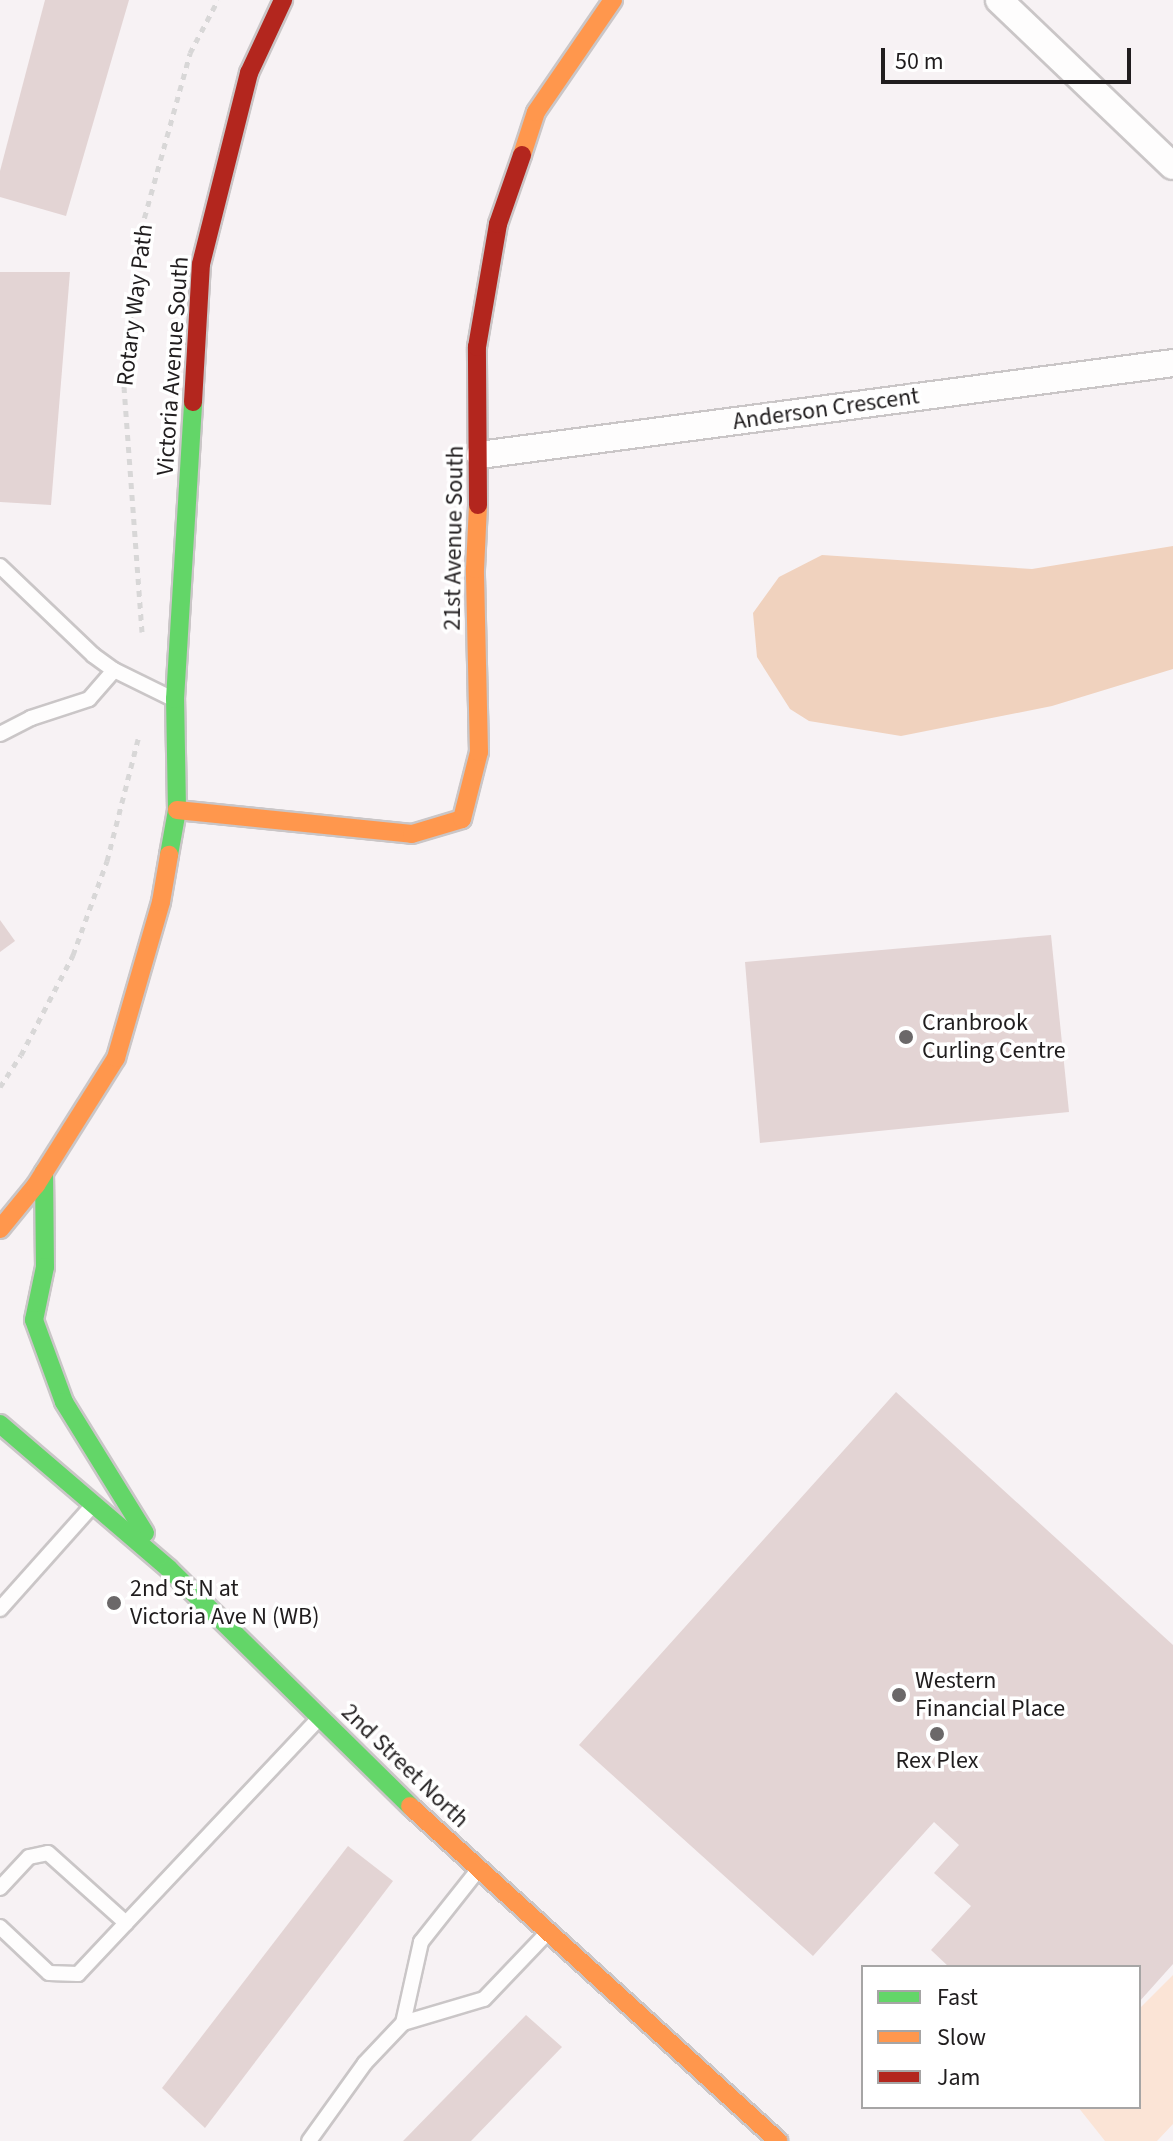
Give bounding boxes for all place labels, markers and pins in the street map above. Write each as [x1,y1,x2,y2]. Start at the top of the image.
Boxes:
place label: Cranbrook Curling Centre [922,1009,1066,1065]
marker: Cranbrook Curling Centre [897,1028,915,1046]
place label: 2nd St N at Victoria Ave N (WB) [130,1575,319,1631]
marker: 2nd St N at Victoria Ave N (WB) [105,1594,123,1612]
place label: Western Financial Place [915,1667,1065,1723]
marker: Western Financial Place [890,1686,908,1704]
marker: Rex Plex [928,1725,946,1743]
place label: Rex Plex [896,1747,978,1775]

